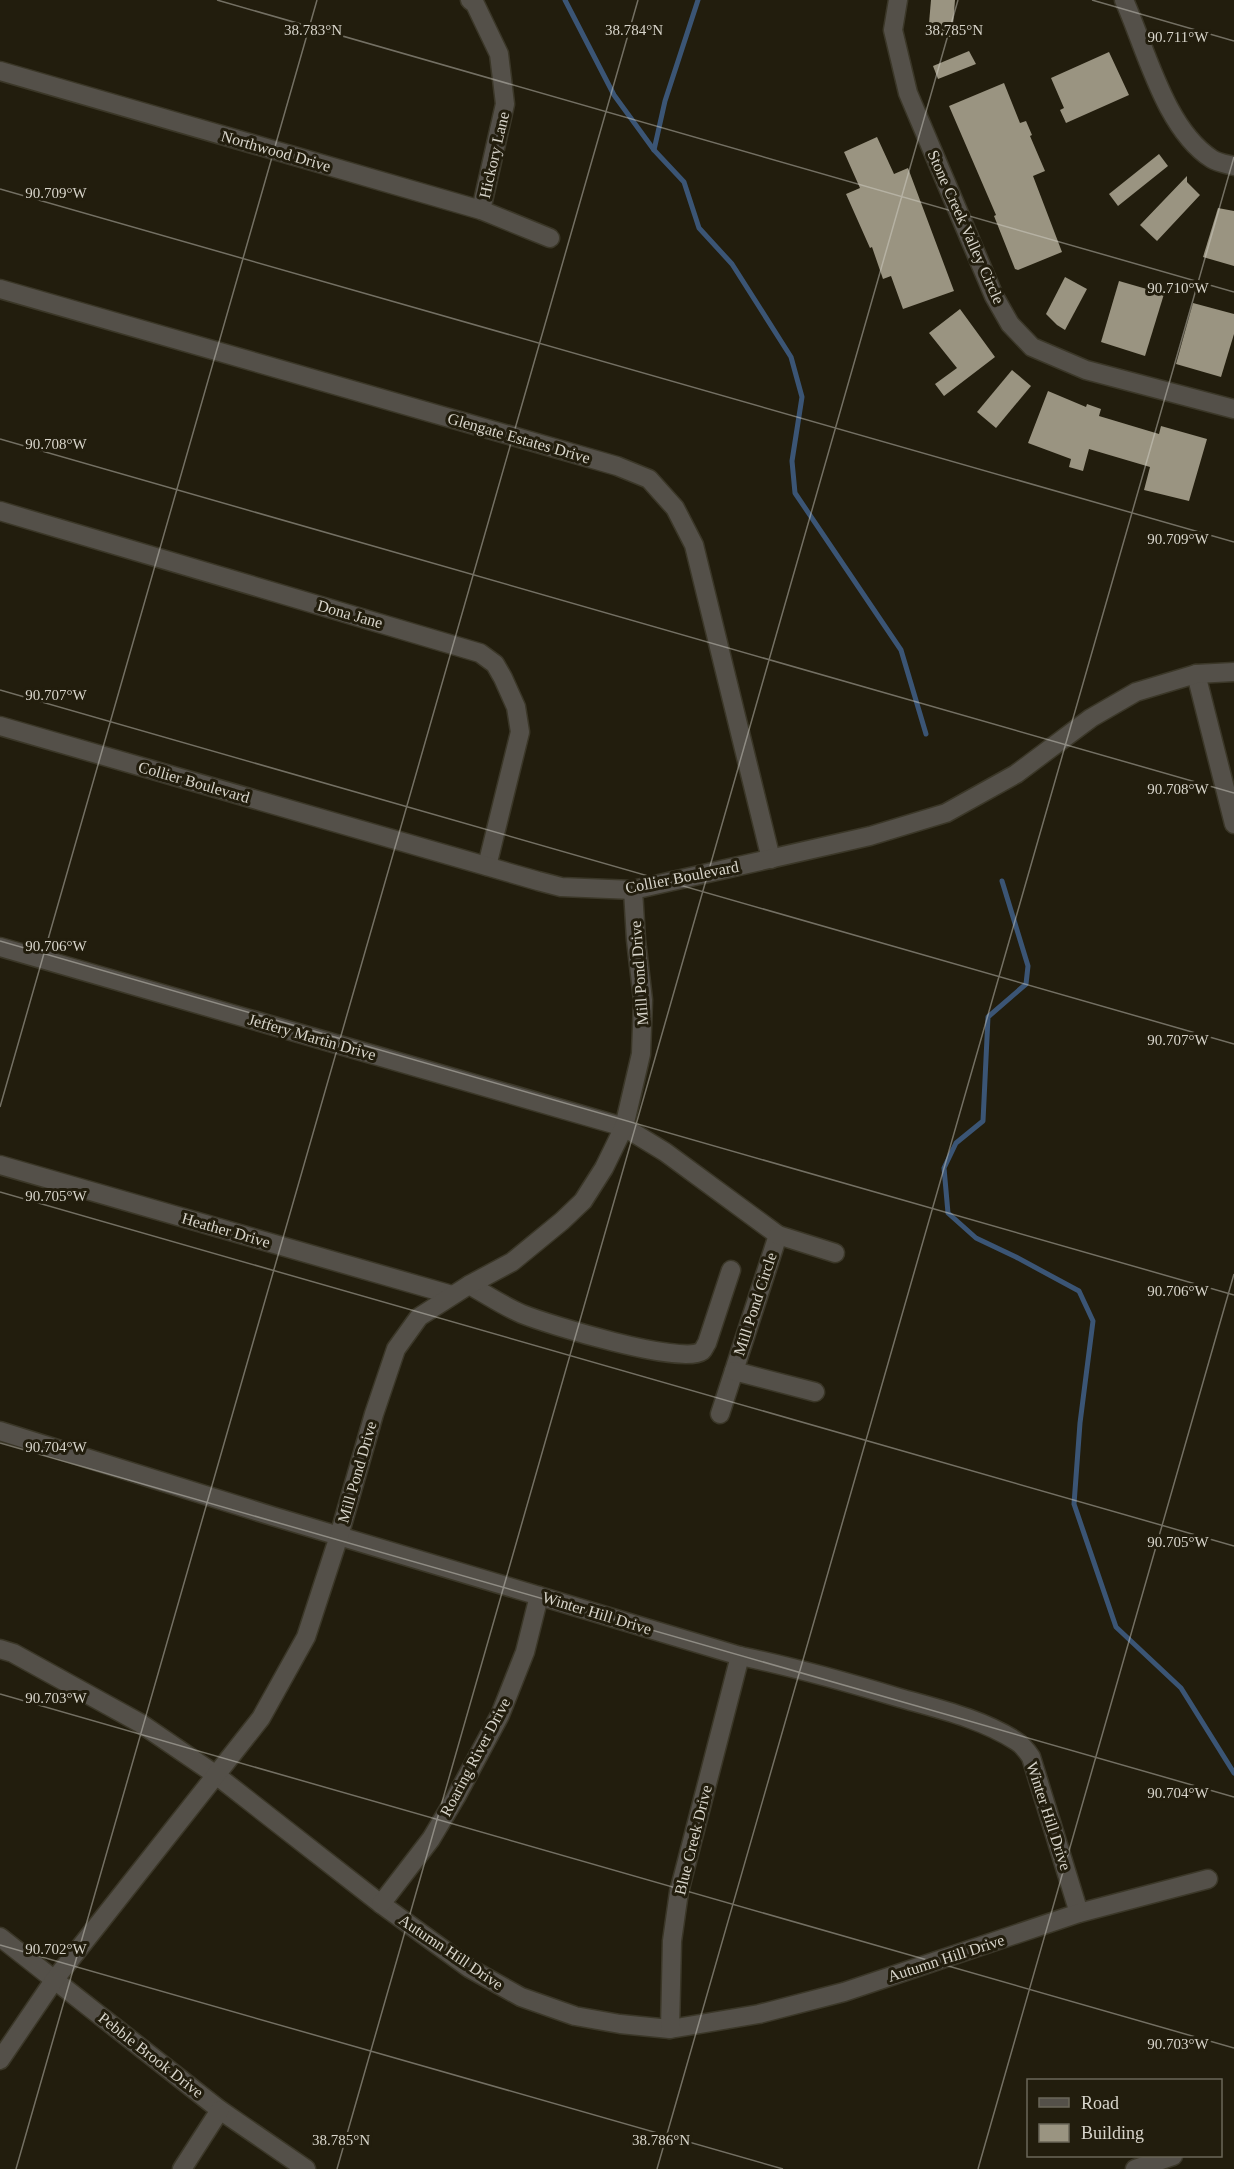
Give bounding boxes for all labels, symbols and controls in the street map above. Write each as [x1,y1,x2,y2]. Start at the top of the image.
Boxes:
text: 38.783°N [284,22,342,38]
text: 38.784°N [605,22,663,38]
text: 38.785°N [925,22,983,38]
text: 90.711°W [1148,29,1209,45]
street label: Hickory Lane [476,110,513,200]
street label: Northwood Drive [219,127,333,175]
street label: Stone Creek Valley Circle [923,148,1008,307]
text: 90.709°W [25,185,88,201]
text: 90.710°W [1147,280,1210,296]
street label: Glengate Estates Drive [445,410,592,467]
text: 90.708°W [25,436,88,452]
text: 90.709°W [1147,531,1210,547]
street label: Dona Jane [315,597,385,631]
text: 90.707°W [25,687,88,703]
street label: Collier Boulevard [136,758,252,806]
text: 90.708°W [1147,781,1210,797]
street label: Collier Boulevard [624,858,740,896]
street label: Mill Pond Drive [627,920,651,1026]
text: 90.706°W [25,938,88,954]
street label: Jeffery Martin Drive [246,1011,378,1064]
text: 90.707°W [1147,1032,1210,1048]
text: 90.705°W [25,1188,88,1204]
street label: Heather Drive [180,1209,272,1251]
street label: Mill Pond Circle [730,1250,780,1358]
text: 90.706°W [1147,1283,1210,1299]
street label: Mill Pond Drive [334,1419,380,1525]
text: 90.704°W [25,1439,88,1455]
text: 90.705°W [1147,1534,1210,1550]
street label: Winter Hill Drive [540,1588,654,1638]
text: 90.703°W [25,1690,88,1706]
street label: Roaring River Drive [437,1695,514,1820]
street label: Winter Hill Drive [1023,1760,1075,1872]
street label: Blue Creek Drive [671,1783,715,1897]
text: 90.704°W [1147,1785,1210,1801]
street label: Autumn Hill Drive [396,1911,506,1993]
street label: Autumn Hill Drive [885,1931,1007,1985]
text: 90.702°W [25,1941,88,1957]
street label: Pebble Brook Drive [95,2009,207,2101]
text: 90.703°W [1147,2036,1210,2052]
legend [1027,2079,1222,2157]
text: Road [1081,2093,1119,2113]
text: Building [1081,2123,1144,2143]
text: 38.785°N [312,2132,370,2148]
text: 38.786°N [632,2132,690,2148]

